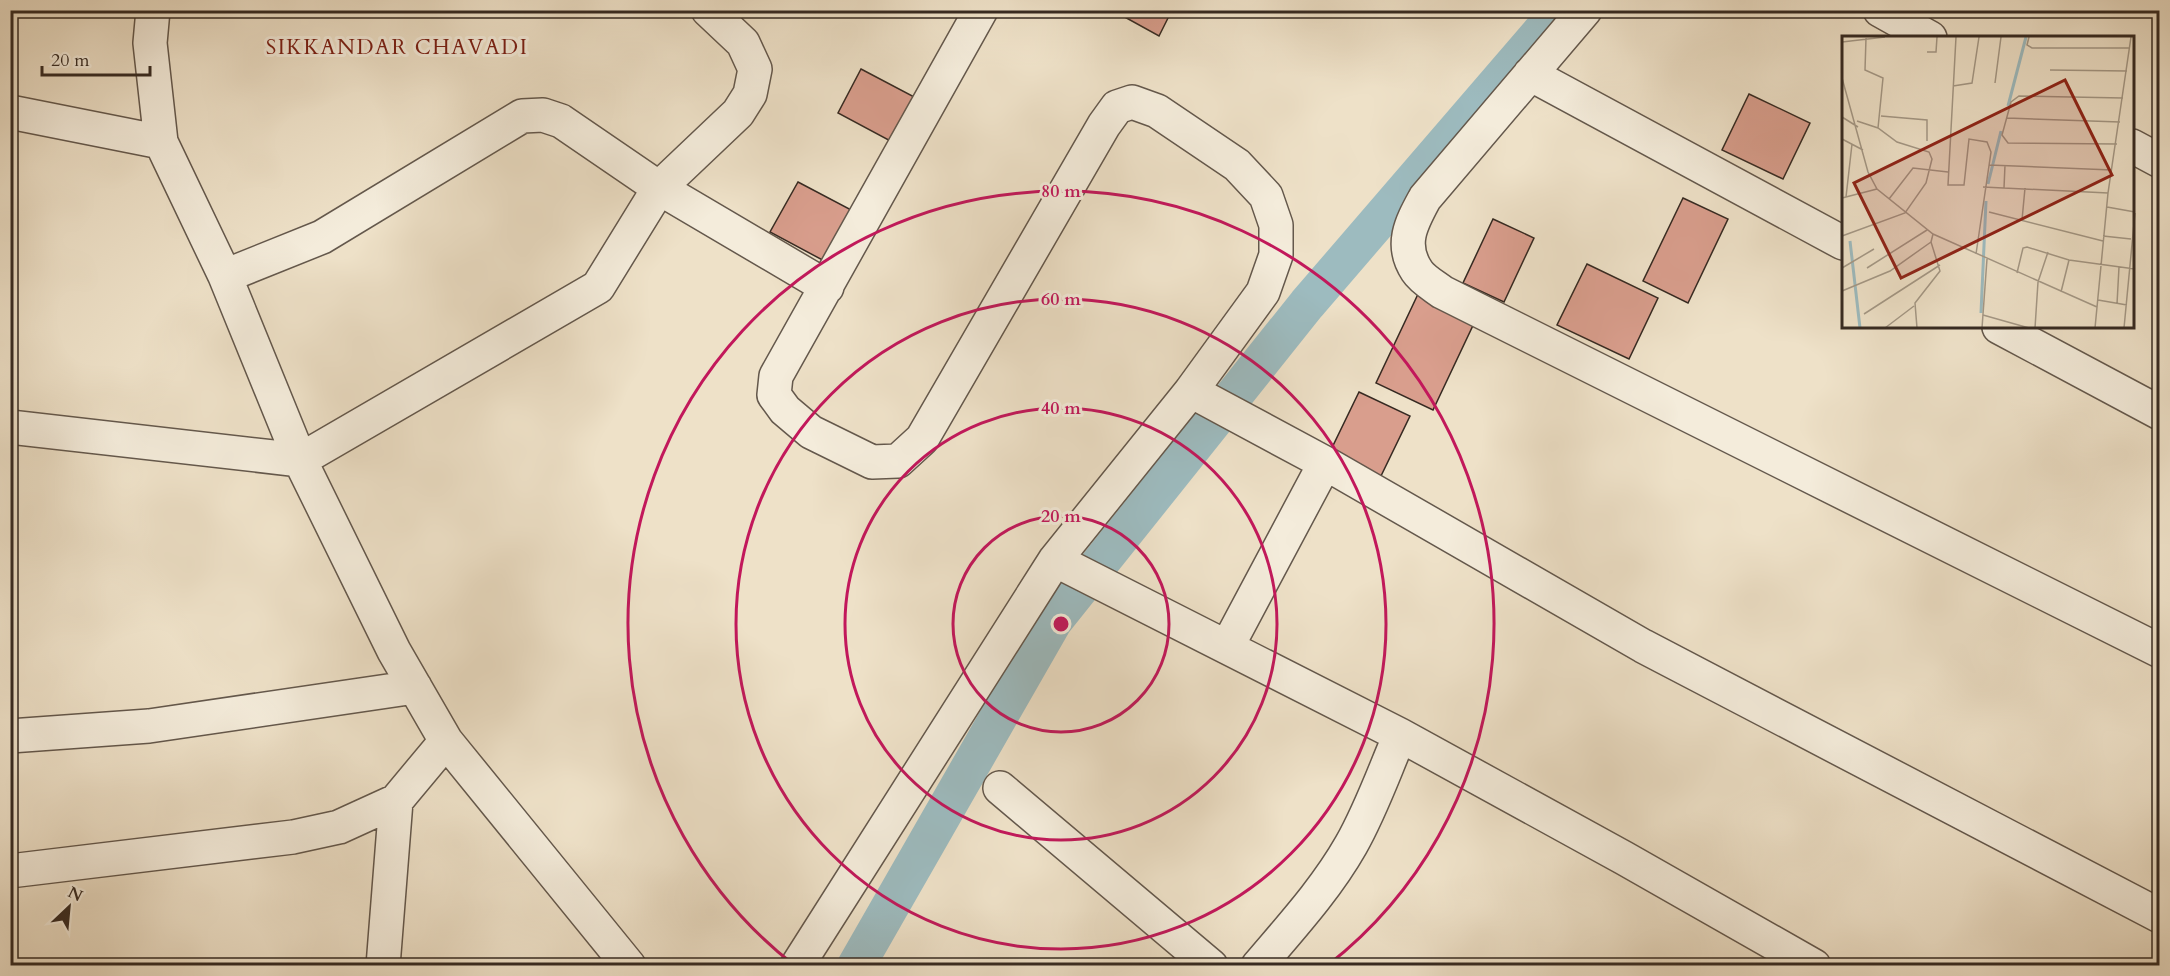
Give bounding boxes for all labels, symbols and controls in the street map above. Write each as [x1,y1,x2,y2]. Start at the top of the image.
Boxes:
district label: SIKKANDAR CHAVADI [266,33,528,62]
inset map [1842,36,2134,328]
scale bar [42,39,150,77]
text: 20 m [51,48,90,73]
text: 80 m [1041,179,1081,204]
text: 60 m [1041,287,1081,312]
text: 40 m [1041,396,1081,421]
text: 20 m [1041,504,1081,529]
centre of rings [1051,614,1071,634]
north arrow [39,877,99,937]
text: N [64,881,86,907]

